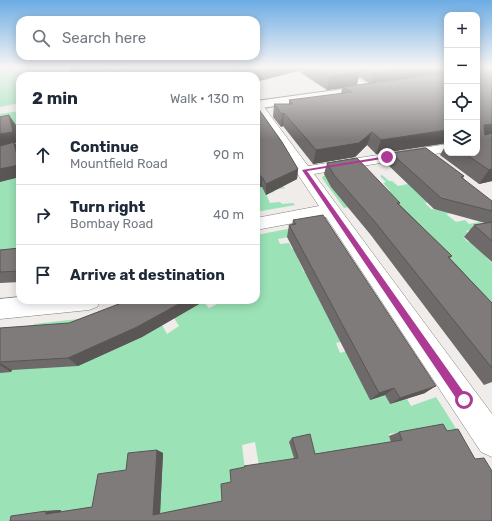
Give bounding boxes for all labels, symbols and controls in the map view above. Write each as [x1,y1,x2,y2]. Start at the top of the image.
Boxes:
map controls [444,12,480,156]
button: + [444,12,480,48]
search box [16,16,260,60]
icon: search [30,27,52,49]
text: Search here [62,29,146,47]
button: − [444,48,480,84]
button: locate [444,84,480,120]
text: 2 min [32,88,78,108]
text: Walk · 130 m [170,91,244,106]
button: layers [444,120,480,156]
text: Continue [70,138,139,156]
icon: ahead [32,144,54,166]
text: 90 m [213,147,244,162]
route end [378,148,396,166]
text: Mountfield Road [70,156,168,171]
text: Turn right [70,198,145,216]
icon: right [32,204,54,226]
text: 40 m [213,207,244,222]
text: Bombay Road [70,216,153,231]
icon: arrive [32,264,54,286]
text: Arrive at destination [70,266,225,284]
route start [455,391,473,409]

